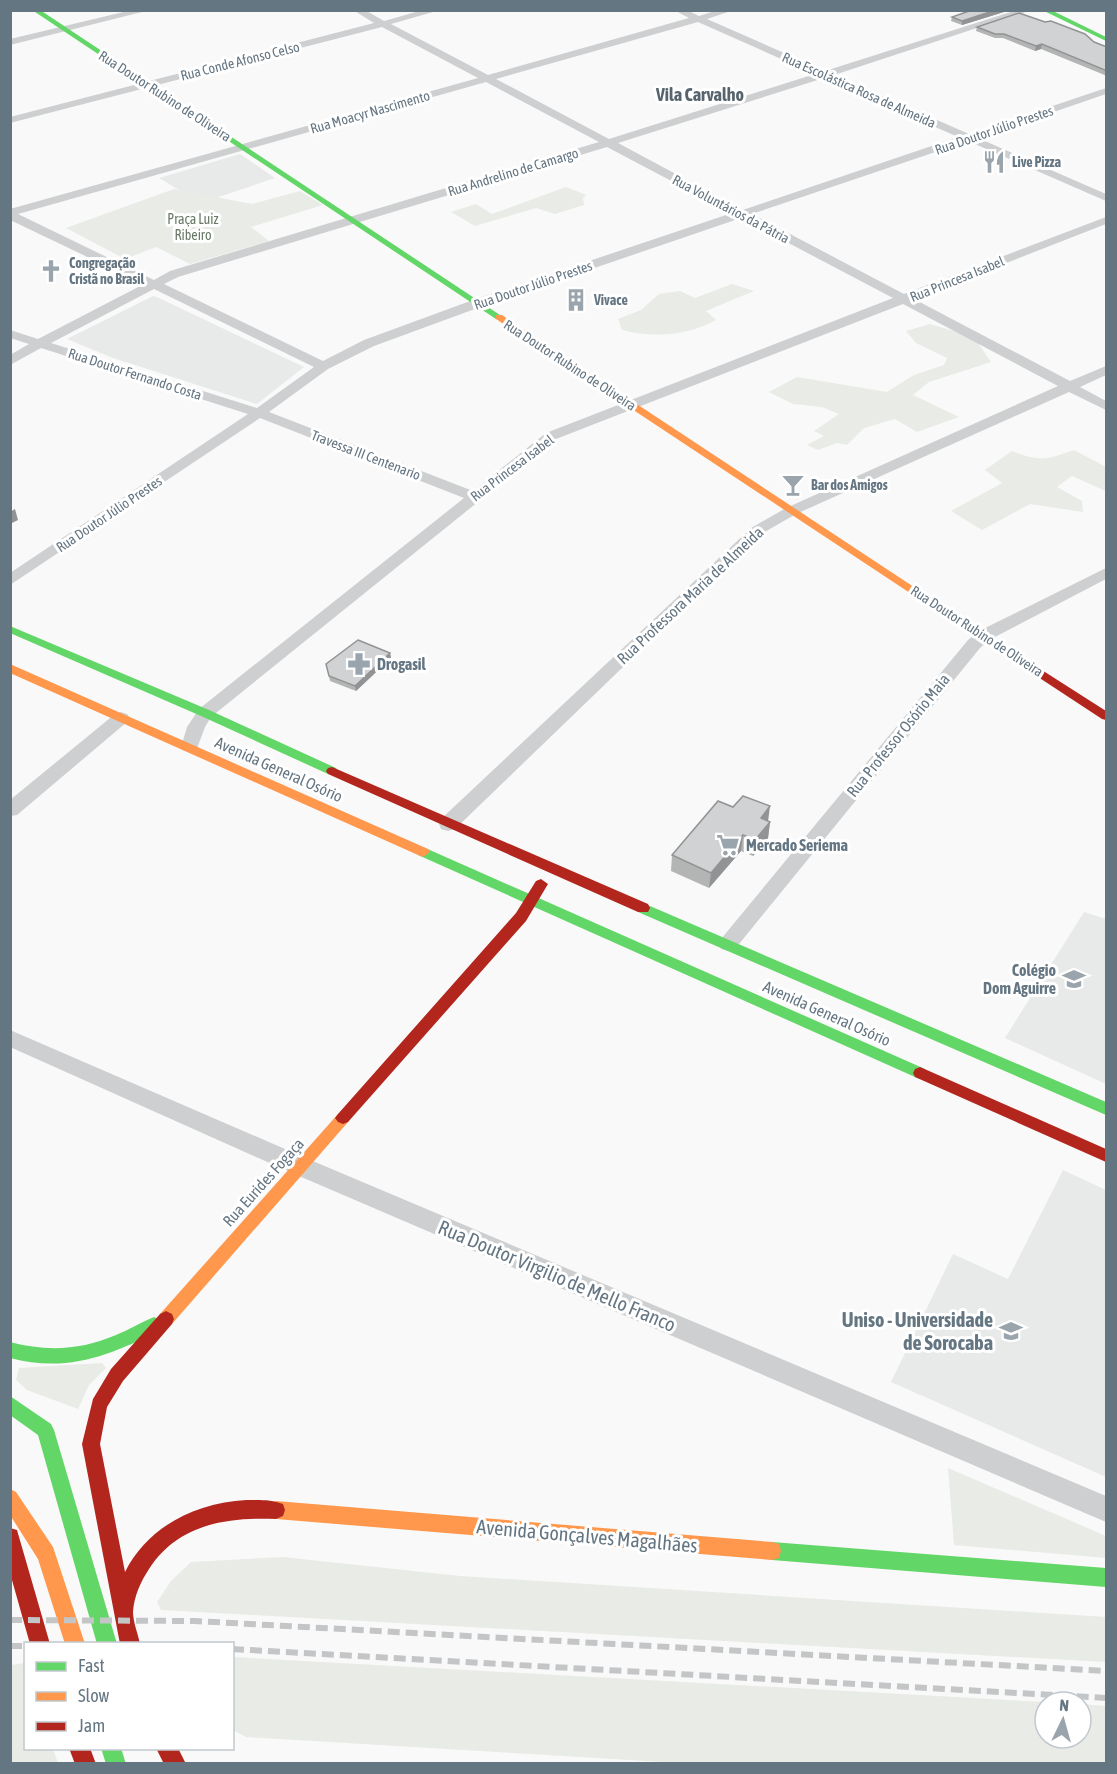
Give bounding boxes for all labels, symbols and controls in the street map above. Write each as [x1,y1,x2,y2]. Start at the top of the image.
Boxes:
street label: Rua Conde Afonso Celso [179,38,301,84]
street label: Rua Doutor Rubino de Oliveira [96,47,234,145]
street label: Rua Escolástica Rosa de Almeida [780,49,938,131]
district label: Vila Carvalho [655,84,744,105]
street label: Rua Moacyr Nascimento [308,87,432,137]
street label: Rua Doutor Júlio Prestes [933,102,1055,158]
street label: Rua Andrelino de Camargo [446,145,580,199]
restaurant icon: Live Pizza [981,149,1007,175]
place label: Live Pizza [1012,154,1062,170]
street label: Rua Voluntários da Pátria [670,171,792,247]
park label: Praça Luiz Ribeiro [167,211,219,243]
street label: Rua Princesa Isabel [908,253,1007,305]
place label: Congregação Cristã no Brasil [69,255,144,287]
street label: Rua Doutor Júlio Prestes [472,257,594,313]
church icon: Congregação Cristã no Brasil [38,258,64,284]
building icon: Vivace [563,287,589,313]
place label: Vivace [593,292,628,308]
street label: Rua Doutor Rubino de Oliveira [501,316,639,414]
street label: Rua Doutor Fernando Costa [66,345,204,403]
street label: Travessa III Centenario [309,427,423,483]
street label: Rua Princesa Isabel [467,431,557,504]
bar icon: Bar dos Amigos [780,472,806,498]
street label: Rua Doutor Júlio Prestes [53,473,165,555]
place label: Bar dos Amigos [811,477,888,493]
street label: Rua Professora Maria de Almeida [613,523,767,667]
street label: Rua Doutor Rubino de Oliveira [908,582,1046,680]
pharmacy icon: Drogasil [346,651,372,677]
place label: Drogasil [377,655,427,673]
street label: Rua Professor Osório Maia [843,670,953,800]
street label: Avenida General Osório [212,733,346,805]
supermarket icon: Mercado Seriema [715,832,741,858]
place label: Mercado Seriema [746,836,848,854]
place label: Colégio Dom Aguirre [983,961,1056,997]
school or university icon: Colégio Dom Aguirre [1061,966,1087,992]
street label: Avenida General Osório [760,977,894,1049]
street label: Rua Eurides Fogaça [219,1134,308,1230]
street label: Rua Doutor Virgilio de Mello Franco [435,1215,679,1336]
place label: Uniso - Universidade de Sorocaba [842,1308,993,1354]
school or university icon: Uniso - Universidade de Sorocaba [998,1318,1024,1344]
street label: Avenida Gonçalves Magalhães [476,1514,699,1557]
legend [24,1642,234,1750]
text: Fast [78,1655,105,1676]
text: Slow [78,1685,109,1706]
north arrow [1033,1690,1093,1750]
text: N [1059,1696,1070,1714]
text: Jam [78,1715,105,1736]

